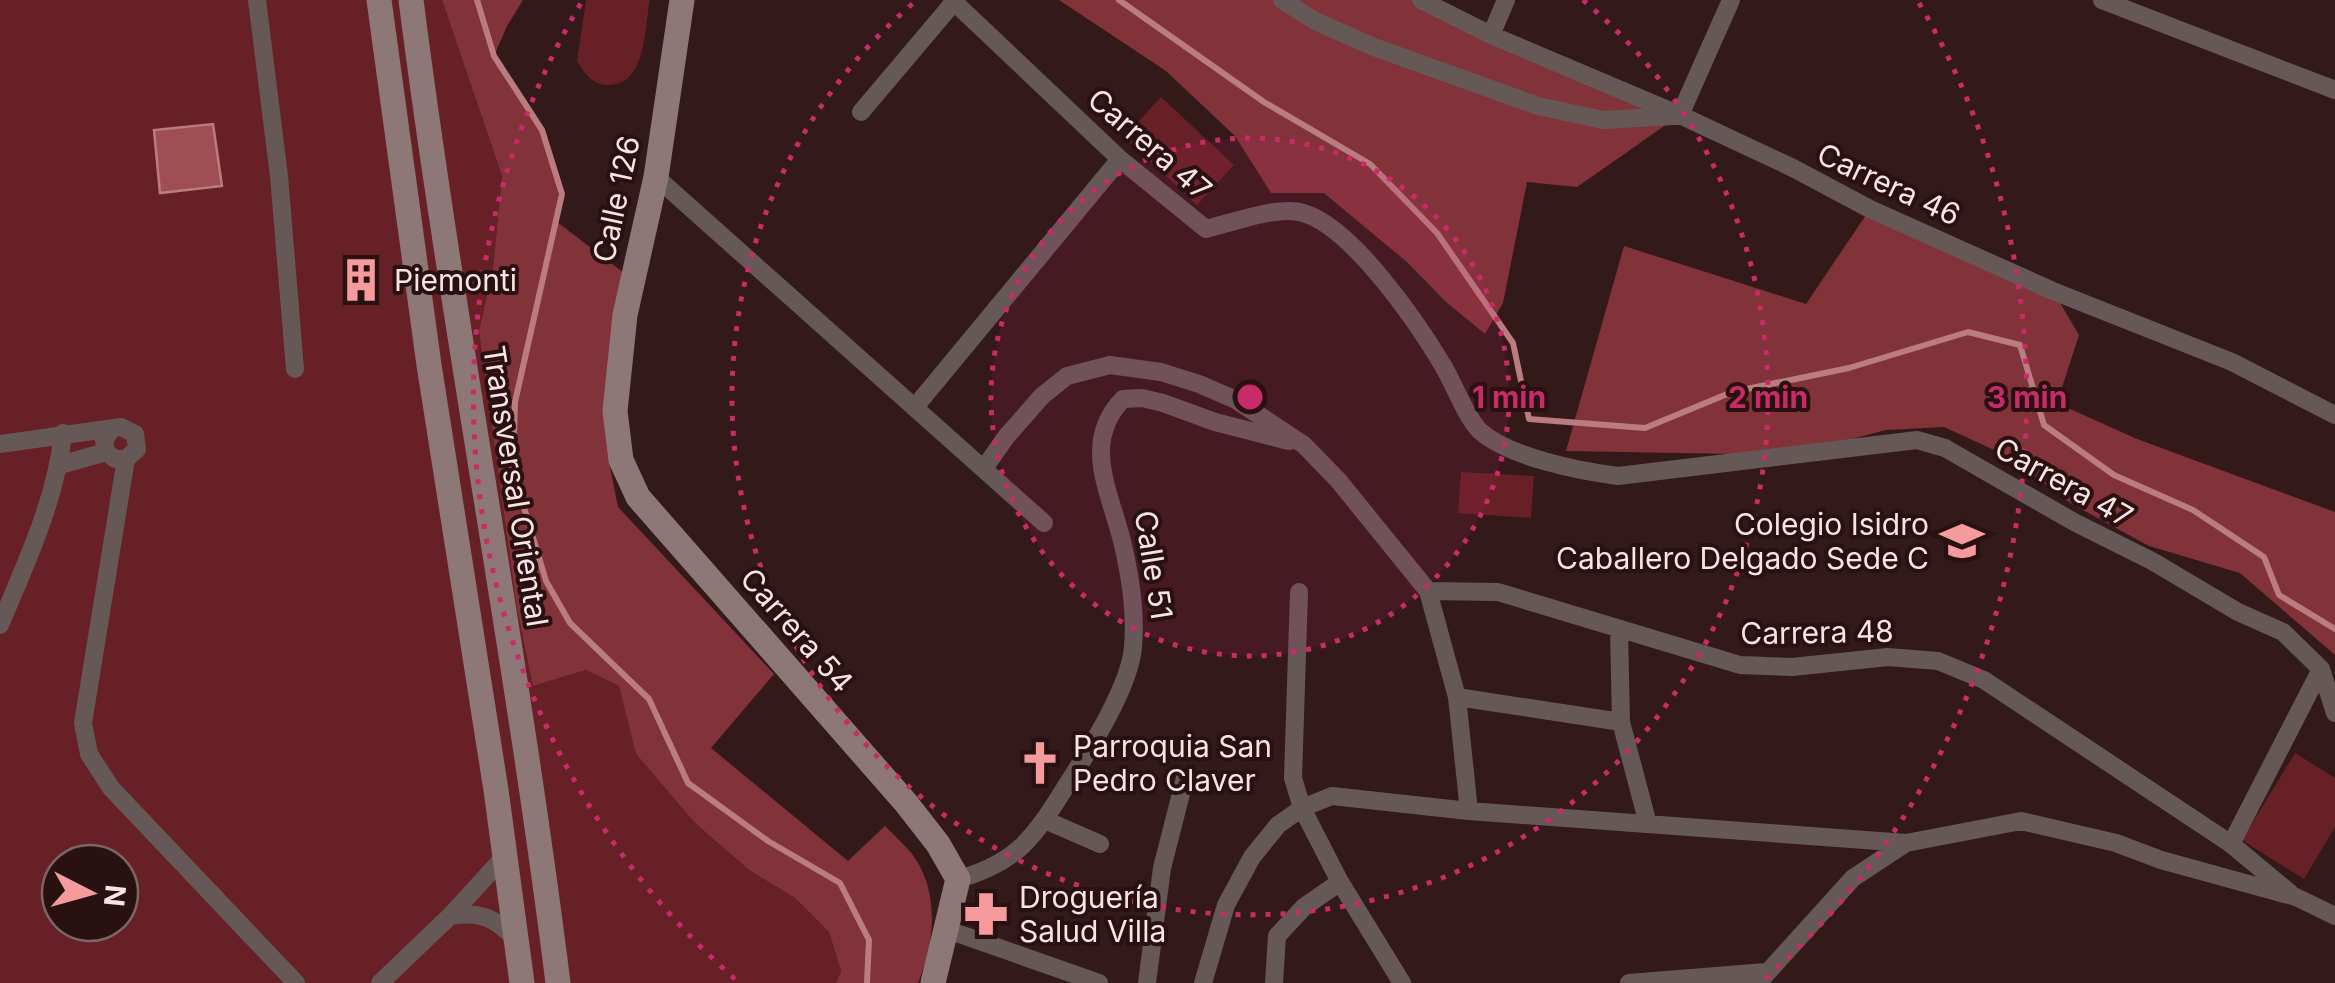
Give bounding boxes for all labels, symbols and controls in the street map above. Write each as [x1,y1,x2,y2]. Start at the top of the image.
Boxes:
street label: Carrera 47 [1081,81,1219,207]
street label: Calle 126 [585,132,647,266]
street label: Carrera 46 [1812,135,1966,233]
building icon: Piemonti [337,256,385,304]
place label: Piemonti [394,262,517,298]
street label: Transversal Oriental [476,343,556,629]
centre of rings [1232,379,1268,415]
text: 1 min [1472,379,1546,415]
text: 2 min [1728,379,1808,415]
text: 3 min [1987,379,2067,415]
street label: Carrera 47 [1989,429,2139,535]
place label: Colegio Isidro Caballero Delgado Sede C [1556,506,1929,576]
street label: Calle 51 [1128,508,1180,622]
school or university icon: Colegio Isidro Caballero Delgado Sede C [1938,517,1986,565]
street label: Carrera 54 [733,560,861,700]
street label: Carrera 48 [1740,613,1894,651]
place label: Parroquia San Pedro Claver [1073,728,1272,798]
church icon: Parroquia San Pedro Claver [1016,739,1064,787]
north arrow [40,843,140,943]
place label: Droguería Salud Villa [1019,879,1166,949]
text: N [97,883,133,908]
pharmacy icon: Droguería Salud Villa [962,890,1010,938]

